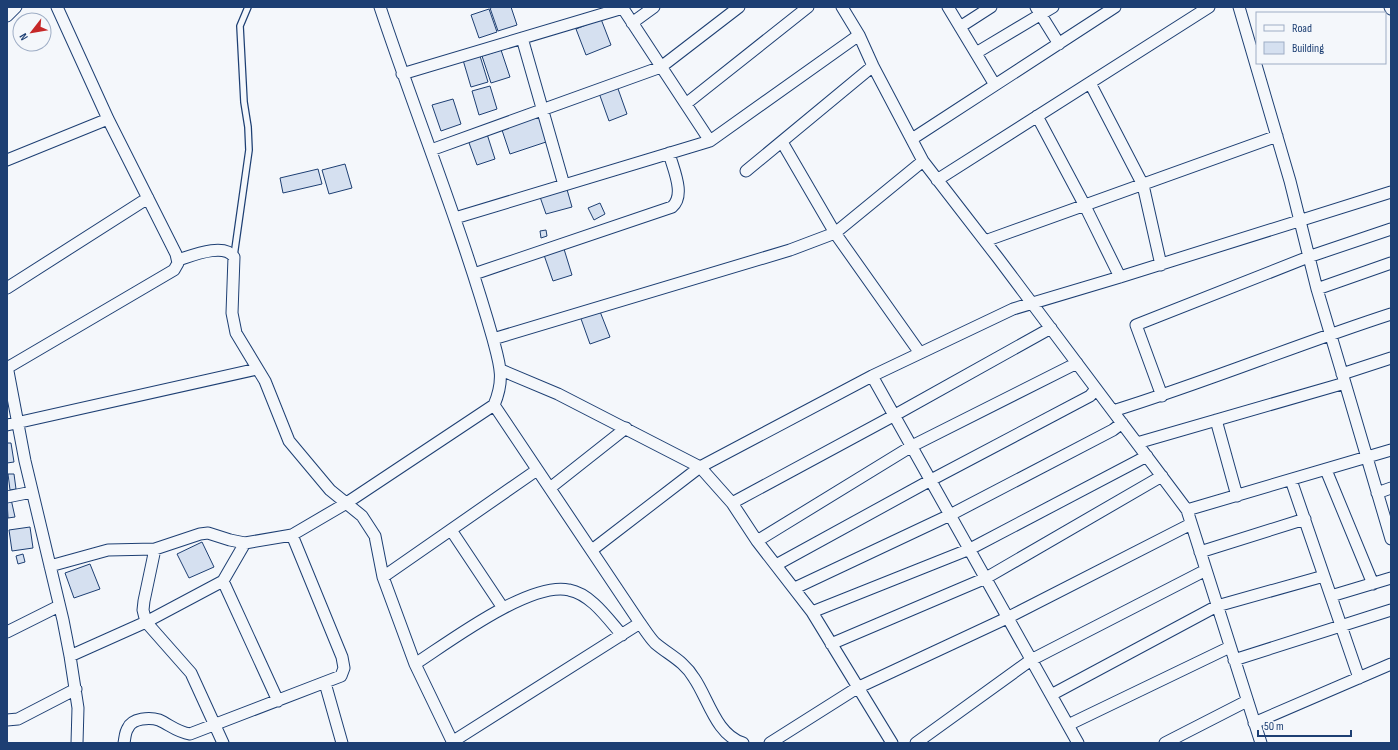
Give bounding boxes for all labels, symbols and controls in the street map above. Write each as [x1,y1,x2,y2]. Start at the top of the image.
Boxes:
north arrow [12,12,52,52]
legend [1256,12,1386,64]
text: Road [1292,21,1312,36]
text: N [17,31,31,43]
text: Building [1292,41,1324,56]
scale bar [1258,712,1351,738]
text: 50 m [1264,719,1284,734]

